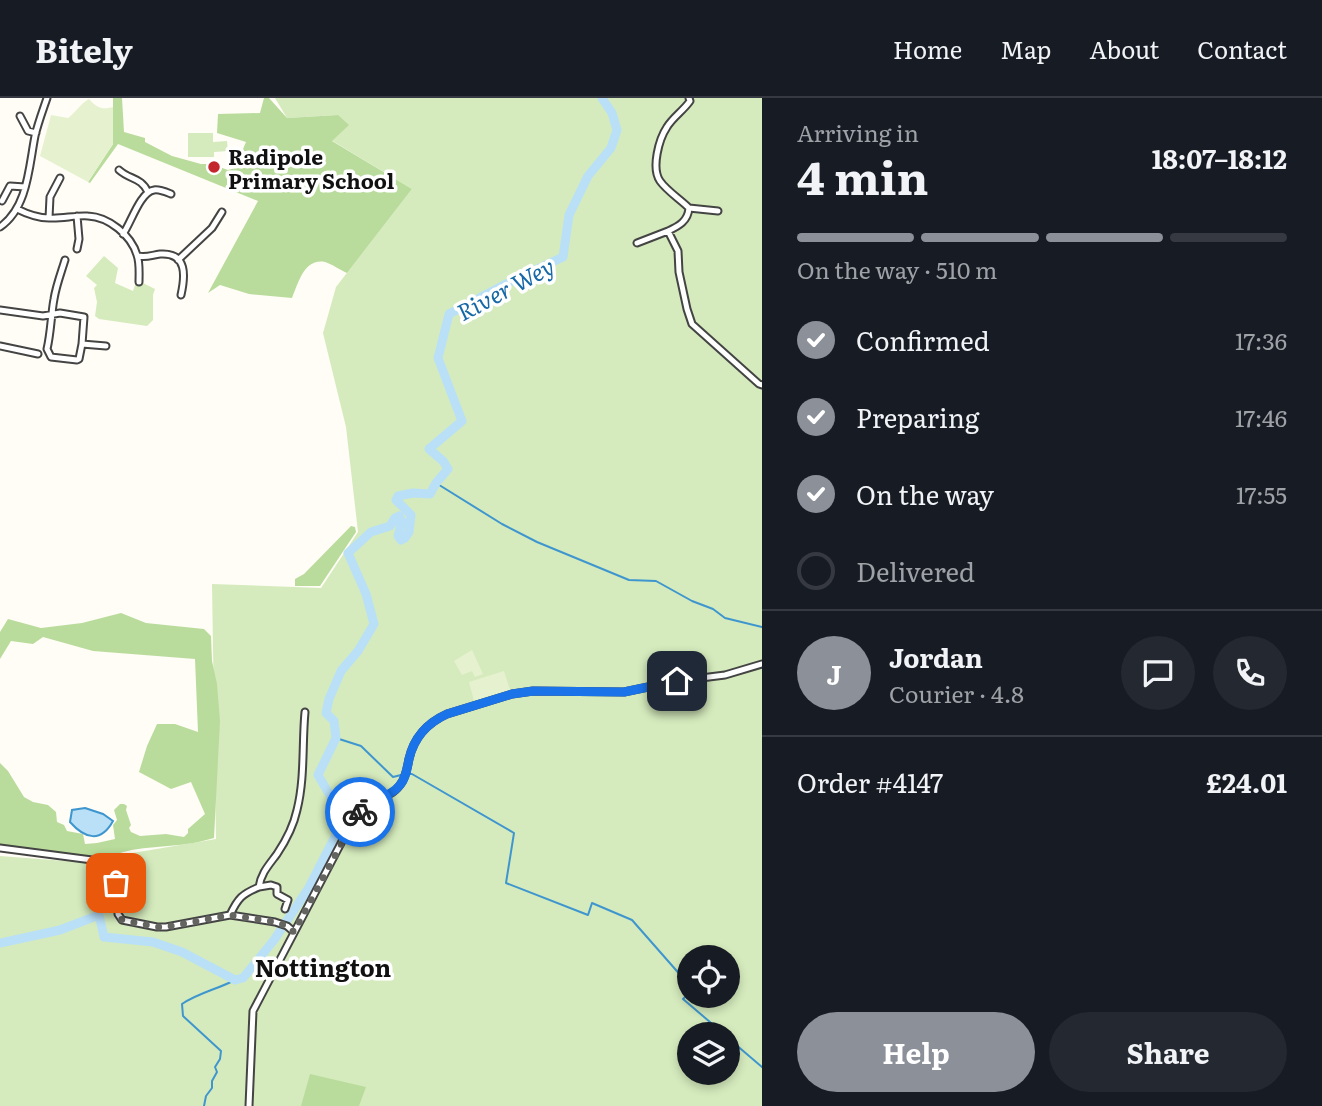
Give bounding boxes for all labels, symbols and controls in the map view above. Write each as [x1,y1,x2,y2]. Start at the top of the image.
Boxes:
text: Bitely [35,24,133,73]
text: Home [893,31,962,66]
text: Map [1000,31,1051,66]
text: About [1089,31,1159,66]
text: Contact [1197,31,1287,66]
text: Arriving in [797,115,919,149]
text: 18:07–18:12 [1152,138,1287,177]
place label: Radipole Primary School [228,140,395,195]
text: 4 min [797,141,929,209]
marker: Radipole Primary School [206,159,222,175]
water label: River Wey [450,248,560,328]
text: On the way · 510 m [797,252,997,286]
text: Confirmed [856,320,990,359]
icon: check [797,321,835,359]
text: 17:36 [1235,323,1287,357]
text: Preparing [856,397,979,436]
icon: check [797,398,835,436]
text: 17:46 [1235,400,1287,434]
text: On the way [856,474,994,513]
icon: check [797,475,835,513]
text: 17:55 [1236,477,1287,511]
text: Delivered [856,551,975,590]
button: chat [1121,636,1195,710]
button: phone [1213,636,1287,710]
text: Jordan [889,637,983,676]
pin [647,651,707,711]
text: J [827,654,841,693]
icon: home [658,662,696,700]
text: Courier · 4.8 [889,676,1024,710]
text: Order #4147 [797,762,943,801]
text: £24.01 [1206,762,1287,801]
courier [325,777,395,847]
icon: bike [341,793,379,831]
pin [86,853,146,913]
icon: bag [97,864,135,902]
map controls [677,945,740,1085]
button: locate [677,945,740,1008]
district label: Nottington [255,949,392,984]
button: Help [797,1012,1035,1092]
button: Share [1049,1012,1287,1092]
button: layers [677,1022,740,1085]

